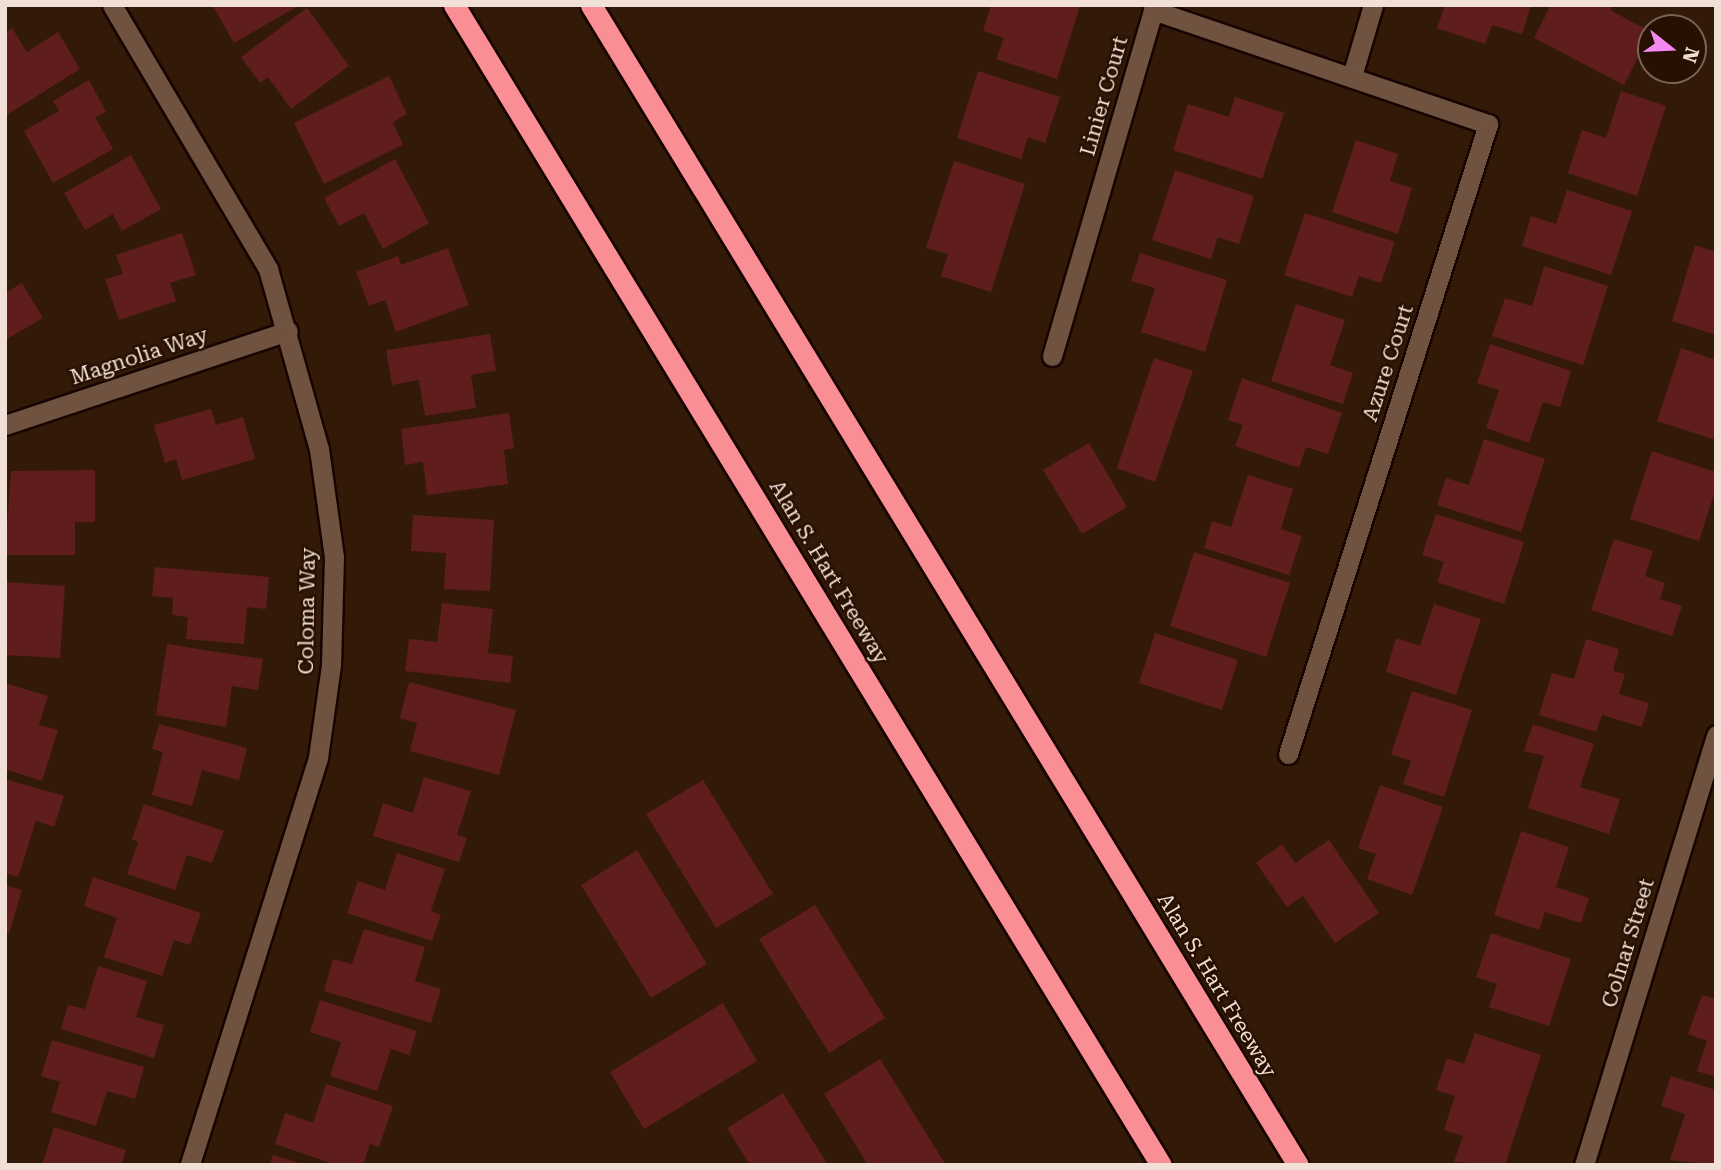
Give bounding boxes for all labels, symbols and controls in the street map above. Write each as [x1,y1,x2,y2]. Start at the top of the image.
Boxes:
north arrow [1637,14,1707,84]
street label: Linier Court [1075,33,1133,159]
text: N [1677,45,1704,66]
street label: Azure Court [1357,302,1419,424]
street label: Magnolia Way [67,322,211,390]
street label: Alan S. Hart Freeway [764,476,894,668]
street label: Coloma Way [293,547,321,675]
street label: Colnar Street [1596,875,1660,1011]
street label: Alan S. Hart Freeway [1152,889,1282,1081]

